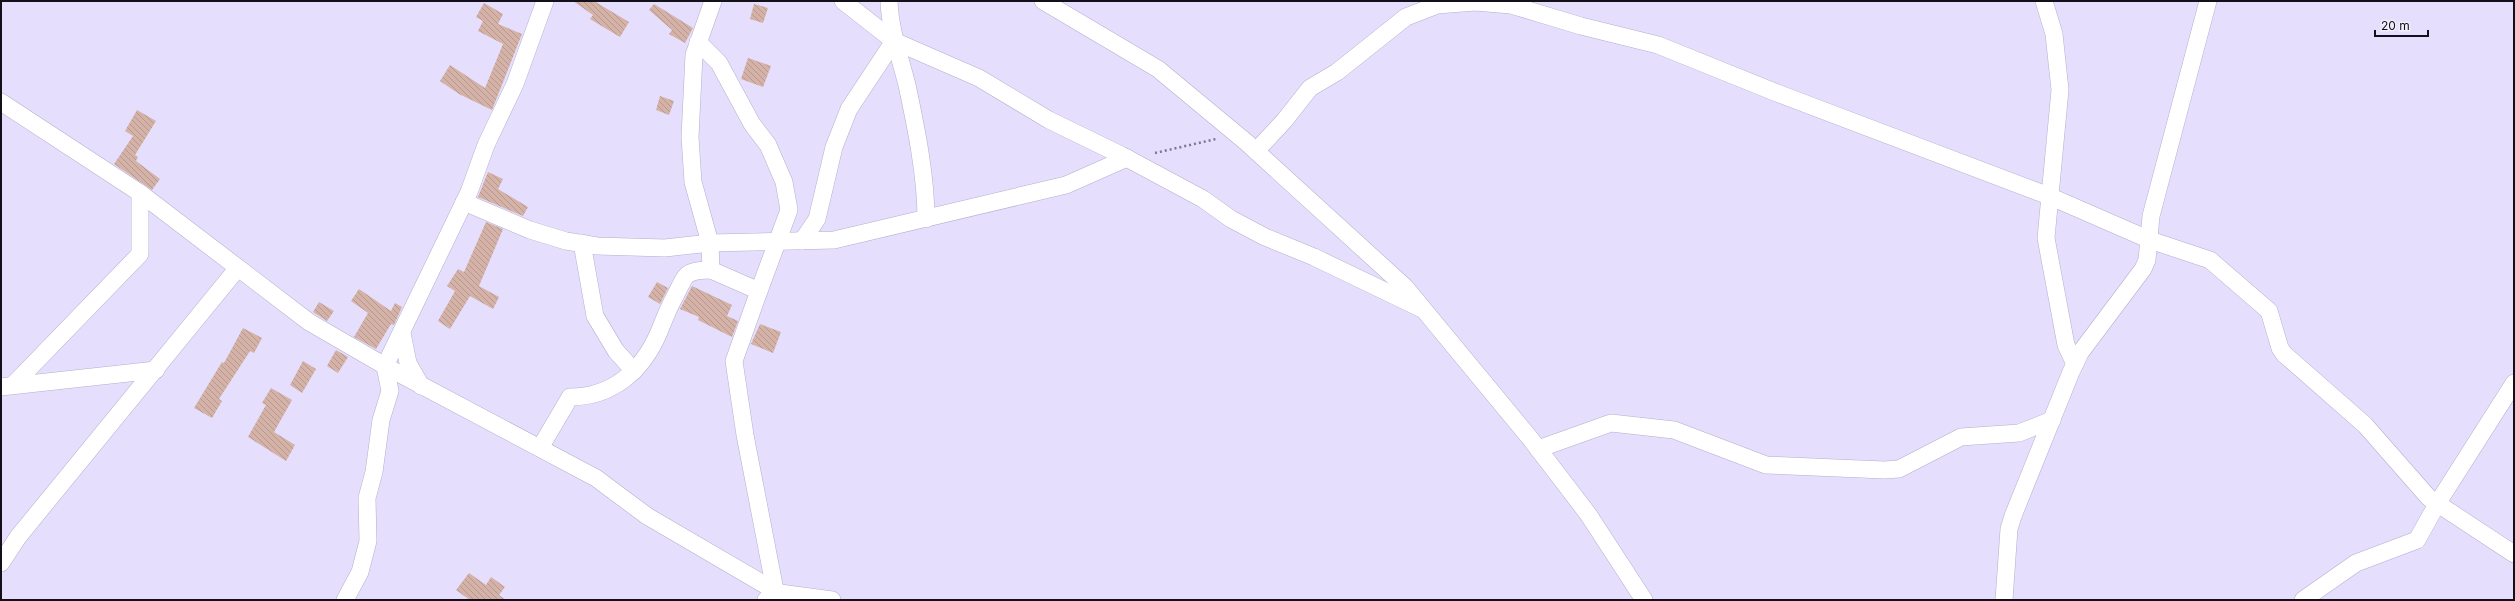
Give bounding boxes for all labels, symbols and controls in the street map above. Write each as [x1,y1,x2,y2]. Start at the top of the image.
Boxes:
scale bar [2375,12,2428,38]
text: 20 m [2381,18,2410,33]

